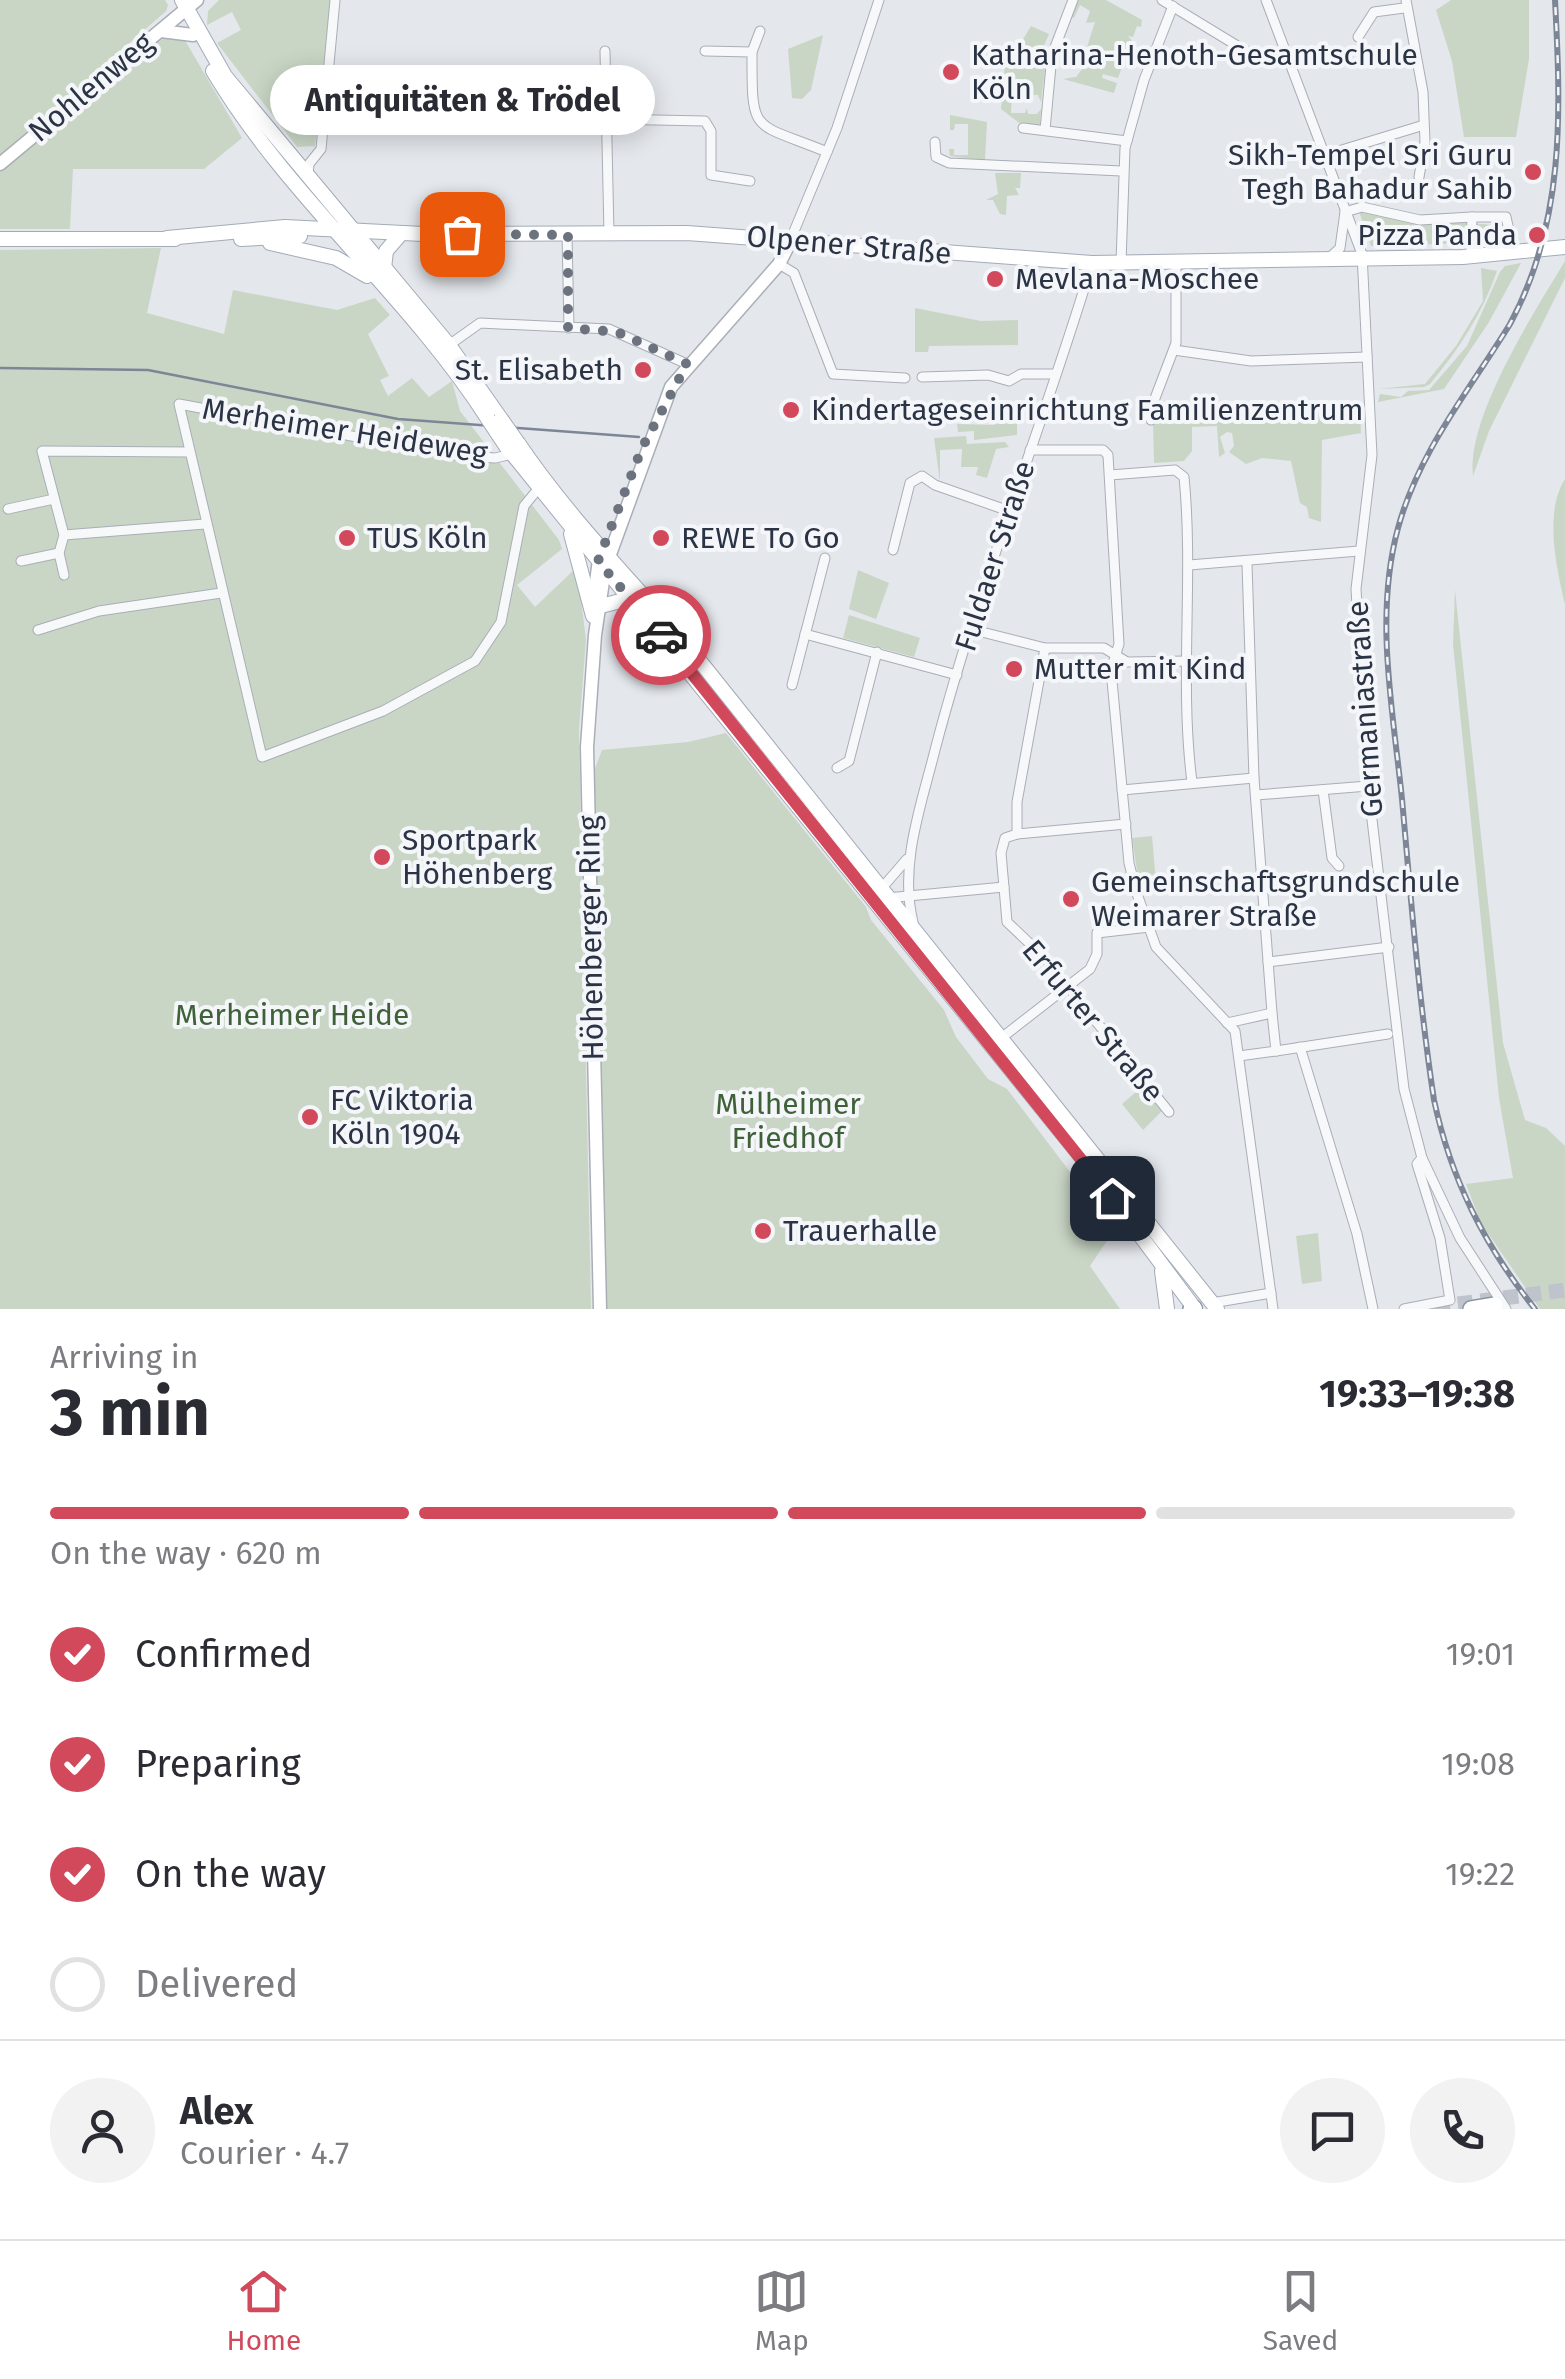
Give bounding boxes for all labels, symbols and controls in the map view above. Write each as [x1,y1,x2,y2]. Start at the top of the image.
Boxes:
street label: Nohlenweg [21,24,161,150]
place label: Katharina-Henoth-Gesamtschule Köln [971,37,1418,107]
marker: Katharina-Henoth-Gesamtschule Köln [940,61,962,83]
callout: Antiquitäten & Trödel [270,64,654,134]
text: Antiquitäten & Trödel [305,81,620,119]
place label: Sikh-Tempel Sri Guru Tegh Bahadur Sahib [1228,137,1513,207]
marker: Sikh-Tempel Sri Guru Tegh Bahadur Sahib [1522,161,1544,183]
pin [420,192,505,277]
icon: bag [435,207,490,262]
place label: Pizza Panda [1357,217,1517,253]
street label: Olpener Straße [745,218,953,272]
marker: Pizza Panda [1526,224,1548,246]
place label: Mevlana-Moschee [1015,261,1259,297]
marker: Mevlana-Moschee [984,268,1006,290]
place label: St. Elisabeth [455,352,623,388]
marker: St. Elisabeth [632,359,654,381]
street label: Merheimer Heideweg [200,391,491,471]
place label: Kindertageseinrichtung Familienzentrum [811,392,1363,428]
marker: Kindertageseinrichtung Familienzentrum [780,399,802,421]
street label: Fuldaer Straße [947,456,1043,656]
place label: TUS Köln [367,520,488,556]
place label: REWE To Go [681,520,840,556]
marker: TUS Köln [336,527,358,549]
marker: REWE To Go [650,527,672,549]
courier [611,585,711,685]
street label: Germaniastraße [1339,600,1391,818]
icon: car [634,608,689,663]
place label: Mutter mit Kind [1034,651,1247,687]
marker: Mutter mit Kind [1003,658,1025,680]
street label: Höhenberger Ring [571,815,611,1061]
place label: Sportpark Höhenberg [402,822,553,892]
marker: Sportpark Höhenberg [371,846,393,868]
place label: Gemeinschaftsgrundschule Weimarer Straße [1091,864,1460,934]
marker: Gemeinschaftsgrundschule Weimarer Straße [1060,888,1082,910]
street label: Erfurter Straße [1015,932,1171,1110]
park label: Merheimer Heide [175,997,409,1033]
place label: FC Viktoria Köln 1904 [330,1082,474,1152]
park label: Mülheimer Friedhof [715,1086,861,1156]
marker: FC Viktoria Köln 1904 [299,1106,321,1128]
pin [1070,1156,1155,1241]
icon: home [1085,1171,1140,1226]
place label: Trauerhalle [783,1213,937,1249]
marker: Trauerhalle [752,1220,774,1242]
text: Arriving in [50,1338,198,1376]
text: 19:33–19:38 [1319,1371,1515,1417]
text: 3 min [50,1374,210,1452]
text: On the way · 620 m [50,1534,322,1572]
icon: check [50,1627,105,1682]
text: Confirmed [135,1631,313,1677]
text: 19:01 [1446,1635,1515,1673]
icon: check [50,1737,105,1792]
text: Preparing [135,1741,301,1787]
text: 19:08 [1441,1745,1515,1783]
icon: check [50,1847,105,1902]
text: On the way [135,1851,326,1897]
text: 19:22 [1445,1855,1515,1893]
text: Delivered [135,1961,298,2007]
button: person [50,2078,155,2183]
button: chat [1280,2078,1385,2183]
button: phone [1410,2078,1515,2183]
text: Alex [180,2088,253,2134]
text: Courier · 4.7 [180,2134,349,2172]
tab: Home [227,2264,301,2357]
tab: Map [754,2264,809,2357]
tab: Saved [1263,2264,1338,2357]

